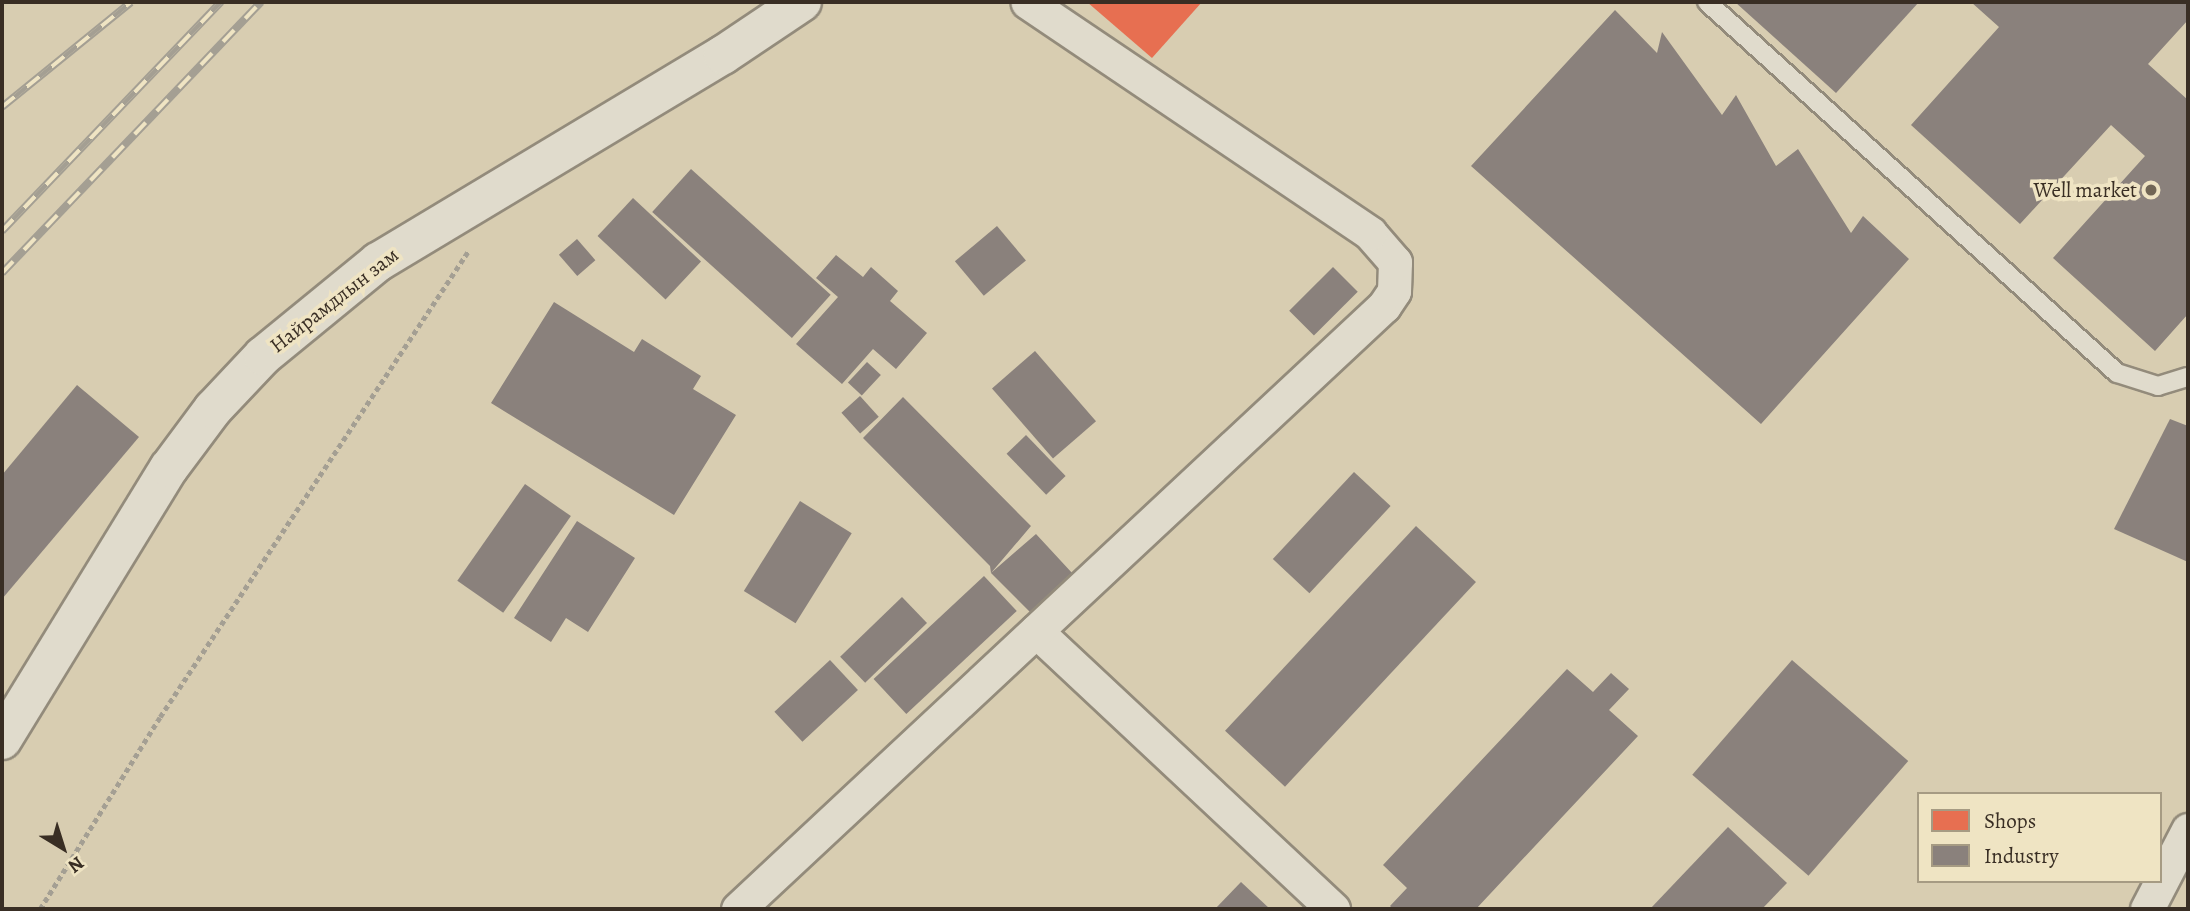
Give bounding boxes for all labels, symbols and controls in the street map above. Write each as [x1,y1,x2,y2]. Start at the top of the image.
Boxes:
place label: Well market [2034,177,2137,203]
marker: Well market [2143,182,2159,198]
street label: Найрамдлын зам [265,242,403,358]
legend [1917,792,2162,883]
text: Shops [1984,807,2036,835]
north arrow [28,813,98,883]
text: Industry [1984,842,2059,870]
text: N [62,850,89,879]

